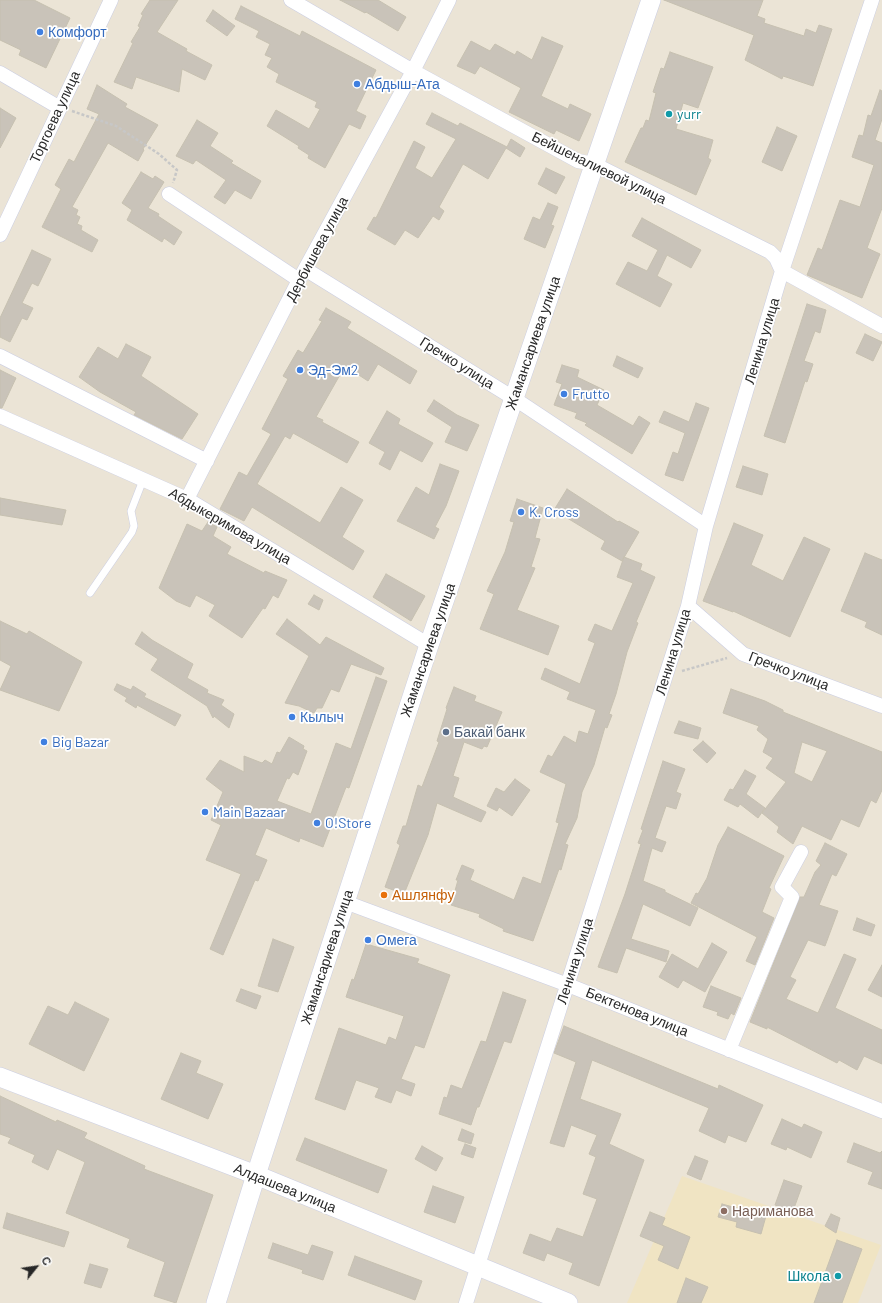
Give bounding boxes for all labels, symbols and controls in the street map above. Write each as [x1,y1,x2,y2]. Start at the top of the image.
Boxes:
place label: Комфорт [48,24,107,40]
marker: Комфорт [35,27,45,37]
street label: Торгоева улица [26,68,84,166]
place label: Абдыш-Ата [365,76,440,92]
marker: Абдыш-Ата [352,79,362,89]
place label: yurr [677,106,701,122]
marker: yurr [664,109,674,119]
street label: Бейшеналиевой улица [529,128,669,208]
street label: Дербишева улица [282,194,352,304]
street label: Жамансариева улица [502,274,564,412]
street label: Ленина улица [741,296,783,386]
street label: Гречко улица [417,333,497,393]
place label: Эд-Эм2 [308,362,358,378]
marker: Эд-Эм2 [295,365,305,375]
place label: Frutto [572,386,610,402]
marker: Frutto [559,389,569,399]
street label: Абдыкеримова улица [166,484,294,568]
place label: K. Cross [529,504,579,520]
marker: K. Cross [516,507,526,517]
street label: Жамансариева улица [397,581,459,719]
street label: Ленина улица [652,607,694,697]
street label: Гречко улица [747,648,831,694]
place label: Кылыч [300,709,344,725]
marker: Кылыч [287,712,297,722]
place label: Бакай банк [454,724,525,740]
marker: Бакай банк [441,727,451,737]
place label: Big Bazar [52,734,109,750]
marker: Big Bazar [39,737,49,747]
place label: Main Bazaar [213,804,286,820]
marker: Main Bazaar [200,807,210,817]
place label: O!Store [325,815,371,831]
marker: O!Store [312,818,322,828]
place label: Ашлянфу [392,887,454,903]
street label: Жамансариева улица [297,888,357,1026]
marker: Ашлянфу [379,890,389,900]
street label: Ленина улица [553,916,597,1006]
place label: Омега [376,932,417,948]
marker: Омега [363,935,373,945]
street label: Бектенова улица [583,984,691,1040]
street label: Алдашева улица [231,1160,339,1216]
place label: Нариманова [732,1203,813,1219]
marker: Нариманова [719,1206,729,1216]
north arrow [16,1247,56,1287]
text: С [39,1254,54,1267]
place label: Школа [787,1268,830,1284]
marker: Школа [833,1271,843,1281]

